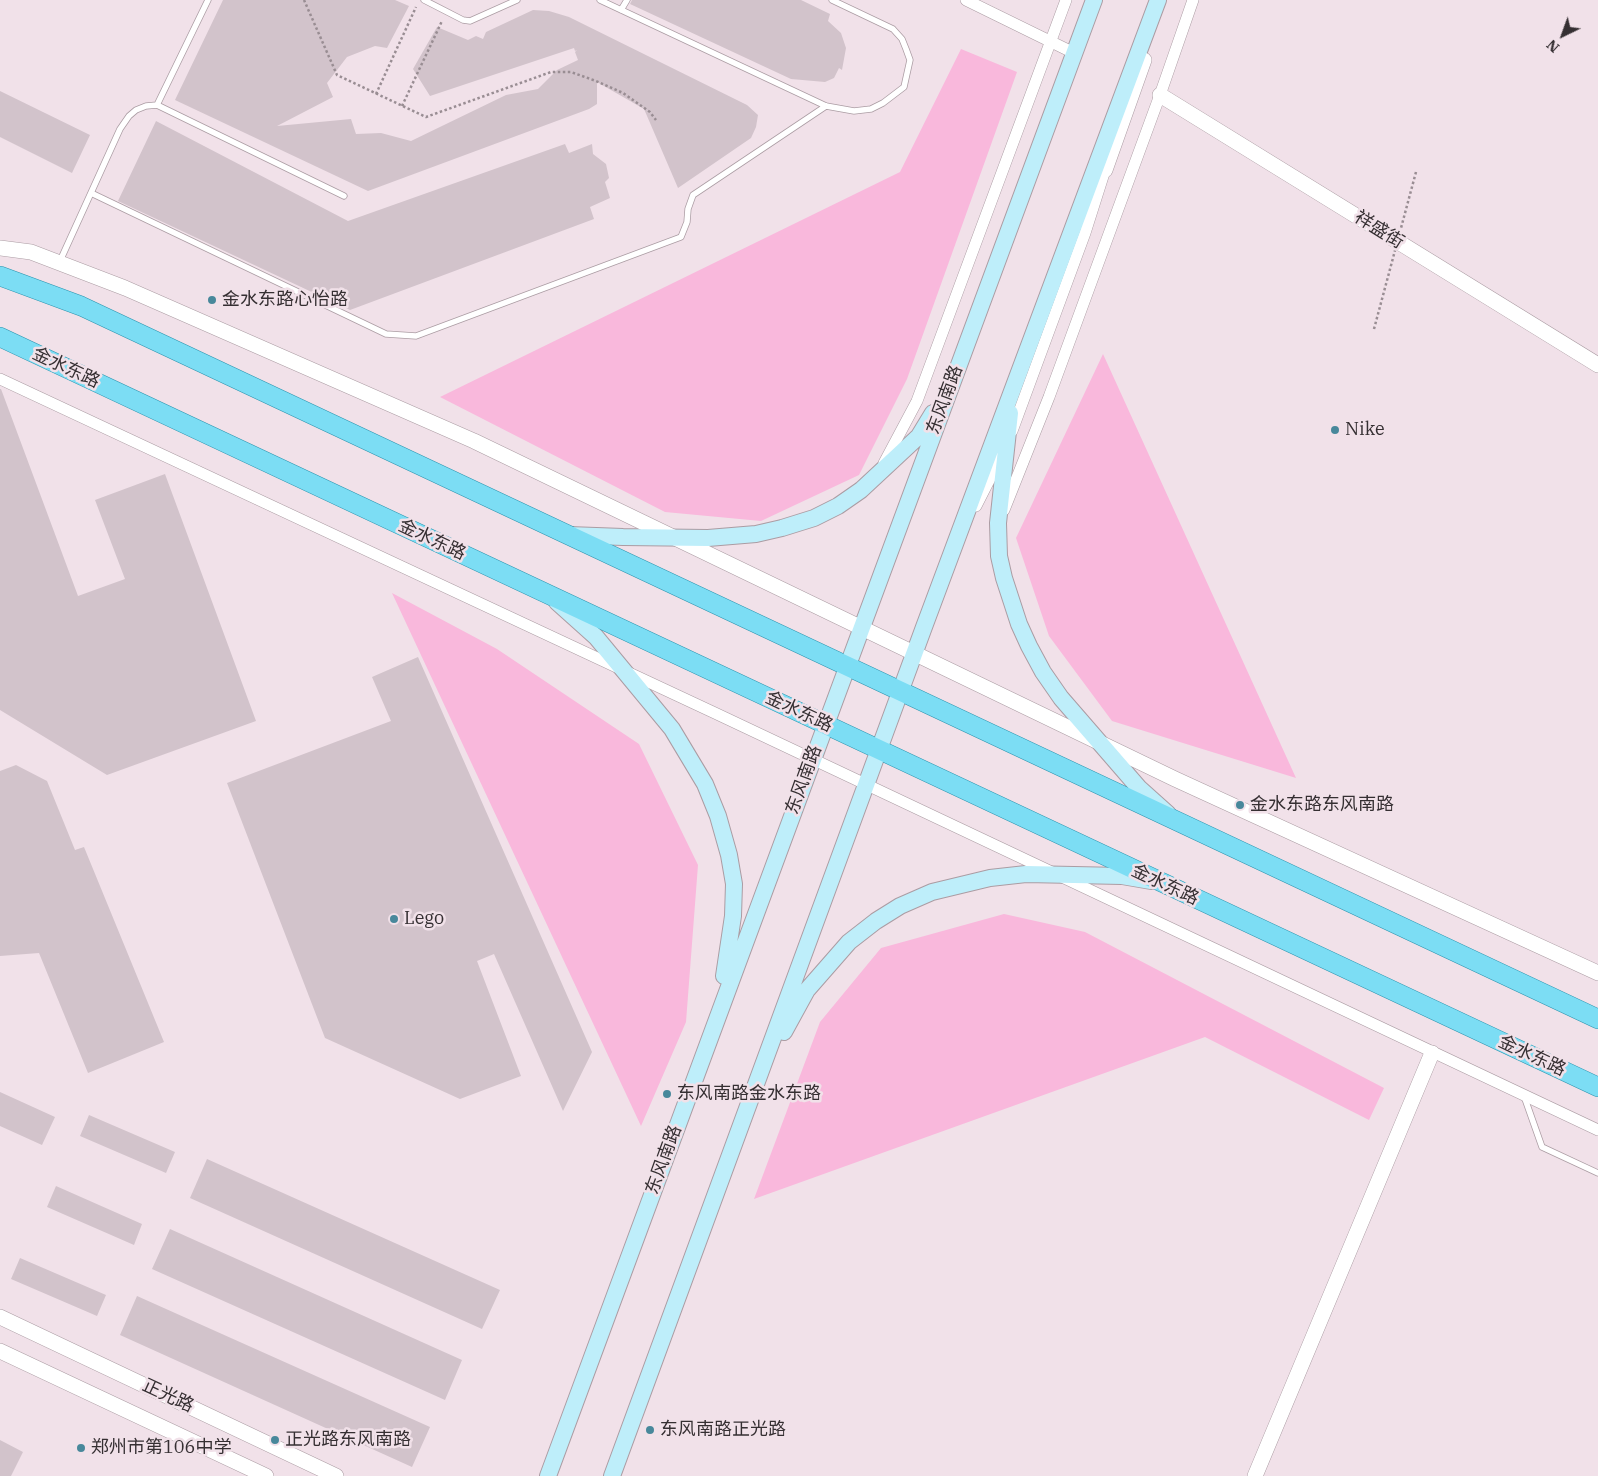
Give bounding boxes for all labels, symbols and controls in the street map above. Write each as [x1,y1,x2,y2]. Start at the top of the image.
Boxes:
north arrow [1538,10,1588,60]
text: N [1543,36,1563,57]
street label: 祥盛街 [1350,207,1408,253]
place label: 金水东路心怡路 [222,289,348,311]
marker: 金水东路心怡路 [206,294,218,306]
street label: 金水东路 [29,343,103,393]
street label: 东风南路 [923,362,967,438]
place label: Nike [1345,419,1385,441]
marker: Nike [1329,424,1341,436]
street label: 金水东路 [395,515,469,565]
street label: 金水东路 [762,687,836,737]
street label: 东风南路 [782,742,826,818]
place label: 金水东路东风南路 [1250,794,1394,816]
marker: 金水东路东风南路 [1234,799,1246,811]
street label: 金水东路 [1128,860,1202,910]
place label: Lego [404,908,444,930]
marker: Lego [388,913,400,925]
street label: 金水东路 [1495,1031,1569,1081]
place label: 东风南路金水东路 [677,1083,821,1105]
marker: 东风南路金水东路 [661,1088,673,1100]
street label: 东风南路 [642,1122,686,1198]
street label: 正光路 [139,1375,197,1417]
place label: 东风南路正光路 [660,1419,786,1441]
marker: 东风南路正光路 [644,1424,656,1436]
place label: 正光路东风南路 [285,1429,411,1451]
marker: 正光路东风南路 [269,1434,281,1446]
place label: 郑州市第106中学 [91,1437,231,1459]
marker: 郑州市第106中学 [75,1442,87,1454]

